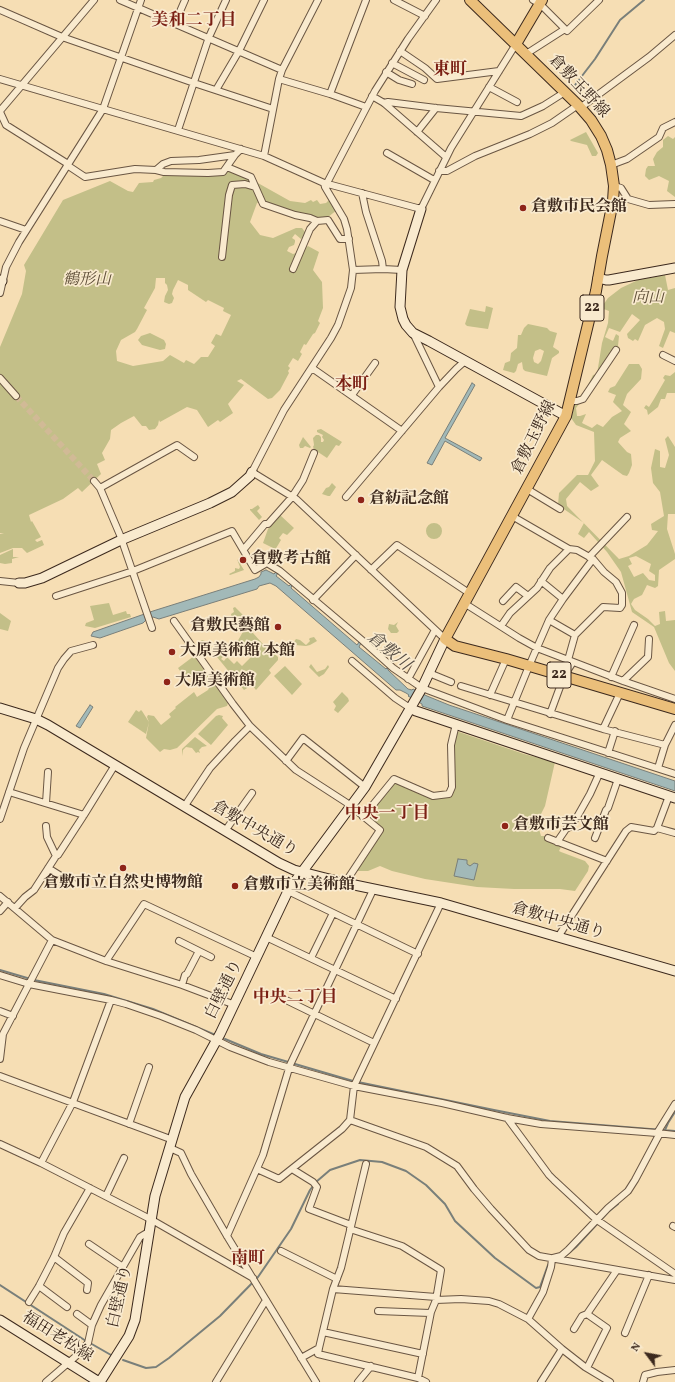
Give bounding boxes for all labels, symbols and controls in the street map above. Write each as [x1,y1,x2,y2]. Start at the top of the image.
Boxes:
district label: 美和二丁目 [152,12,236,32]
street label: 倉敷玉野線 [544,51,612,123]
district label: 東町 [433,61,467,81]
place label: 倉敷市民会館 [531,198,627,218]
marker: 倉敷市民会館 [518,203,528,213]
park label: 鶴形山 [63,271,111,291]
park label: 向山 [632,289,664,309]
road number: 22 [580,295,604,321]
district label: 本町 [335,376,369,396]
street label: 倉敷玉野線 [509,398,561,478]
place label: 倉紡記念館 [369,490,449,510]
marker: 倉紡記念館 [356,495,366,505]
place label: 倉敷考古館 [251,550,331,570]
marker: 倉敷考古館 [238,555,248,565]
place label: 倉敷民藝館 [190,617,270,637]
marker: 倉敷民藝館 [273,622,283,632]
water label: 倉敷川 [362,628,414,676]
place label: 大原美術館 本館 [180,642,295,662]
marker: 大原美術館 本館 [167,647,177,657]
road number: 22 [547,662,571,688]
place label: 大原美術館 [175,672,255,692]
marker: 大原美術館 [162,677,172,687]
street label: 倉敷中央通り [208,798,300,862]
district label: 中央一丁目 [345,805,429,825]
place label: 倉敷市芸文館 [513,816,609,836]
marker: 倉敷市芸文館 [500,821,510,831]
marker: 倉敷市立自然史博物館 [118,863,128,873]
place label: 倉敷市立自然史博物館 [43,874,203,894]
place label: 倉敷市立美術館 [243,876,355,896]
marker: 倉敷市立美術館 [230,881,240,891]
street label: 倉敷中央通り [509,900,607,944]
street label: 白壁通り [202,957,248,1023]
district label: 中央二丁目 [253,989,337,1009]
district label: 南町 [231,1250,265,1270]
street label: 白壁通り [104,1264,138,1330]
street label: 福田老松線 [18,1309,96,1367]
north arrow [627,1334,667,1374]
text: N [628,1340,645,1355]

